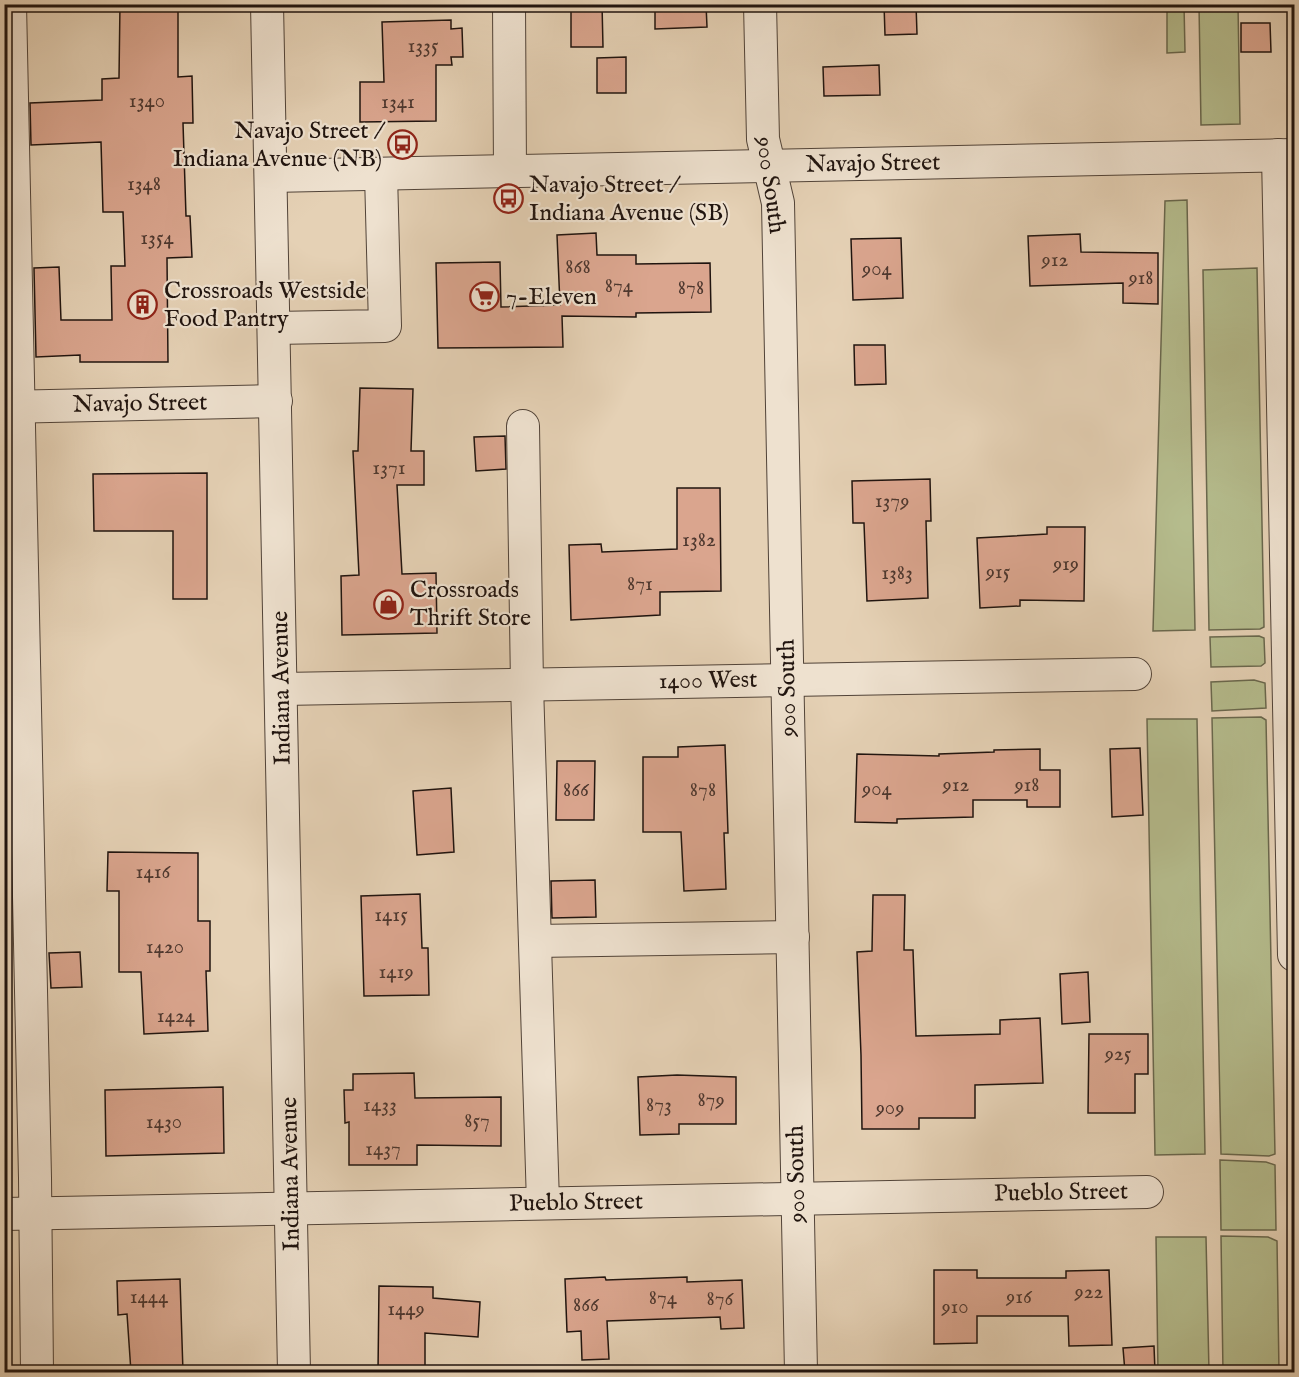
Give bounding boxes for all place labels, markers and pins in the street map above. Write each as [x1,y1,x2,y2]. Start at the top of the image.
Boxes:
place label: Navajo Street / Indiana Avenue (NB) [173,116,386,175]
bus stop icon: Navajo Street / Indiana Avenue (NB) [387,129,419,161]
place label: Navajo Street / Indiana Avenue (SB) [529,170,729,229]
bus stop icon: Navajo Street / Indiana Avenue (SB) [492,183,524,215]
place label: Crossroads Westside Food Pantry [164,276,366,335]
supermarket icon: 7-Eleven [469,281,501,313]
place label: 7-Eleven [506,282,597,313]
building icon: Crossroads Westside Food Pantry [127,289,159,321]
place label: Crossroads Thrift Store [410,575,531,634]
shop icon: Crossroads Thrift Store [373,588,405,620]

